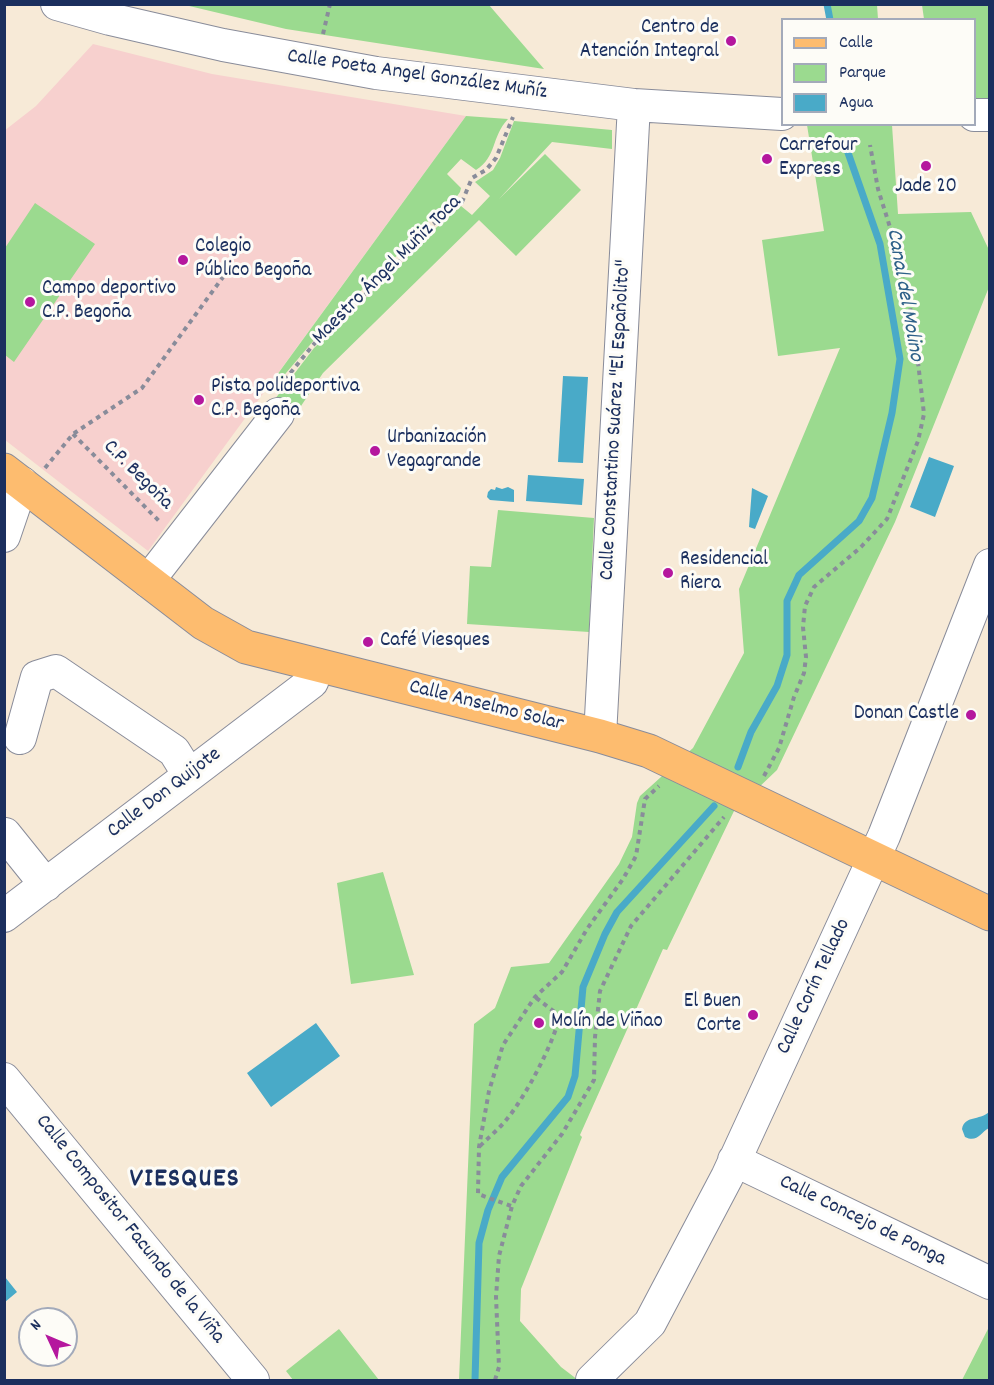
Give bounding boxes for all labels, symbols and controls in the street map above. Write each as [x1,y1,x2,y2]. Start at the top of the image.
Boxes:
place label: Centro de Atención Integral [580,16,719,66]
legend [781,18,976,126]
text: Calle [839,31,873,56]
marker: Centro de Atención Integral [724,34,738,48]
street label: Calle Poeta Angel González Muñíz [285,45,549,107]
text: Parque [839,61,886,86]
text: Agua [839,91,873,116]
place label: Carrefour Express [779,134,858,184]
marker: Carrefour Express [760,152,774,166]
marker: Jade 20 [919,159,933,173]
place label: Jade 20 [895,175,957,201]
street label: Maestro Ángel Muñiz Toca [308,191,468,351]
water label: Canal del Molino [878,227,928,363]
place label: Colegio Público Begoña [195,235,311,285]
marker: Colegio Público Begoña [176,253,190,267]
street label: Calle Constantino Suárez "El Españolito" [596,259,638,581]
place label: Campo deportivo C.P. Begoña [42,277,176,327]
marker: Campo deportivo C.P. Begoña [23,295,37,309]
place label: Pista polideportiva C.P. Begoña [211,375,360,425]
marker: Pista polideportiva C.P. Begoña [192,393,206,407]
place label: Urbanización Vegagrande [387,426,487,476]
street label: C.P. Begoña [97,436,177,516]
marker: Urbanización Vegagrande [368,444,382,458]
place label: Residencial Riera [680,548,768,598]
marker: Residencial Riera [661,566,675,580]
place label: Café Viesques [380,629,490,655]
marker: Café Viesques [361,635,375,649]
street label: Calle Anselmo Solar [406,676,566,738]
place label: Donan Castle [854,702,959,728]
marker: Donan Castle [964,708,978,722]
street label: Calle Don Quijote [103,743,227,845]
street label: Calle Corín Tellado [773,915,857,1059]
place label: El Buen Corte [684,990,741,1040]
marker: El Buen Corte [746,1008,760,1022]
place label: Molín de Viñao [551,1010,663,1036]
marker: Molín de Viñao [532,1016,546,1030]
street label: Calle Compositor Facundo de la Viña [29,1110,229,1350]
district label: VIESQUES [130,1165,240,1197]
street label: Calle Concejo de Ponga [774,1171,950,1273]
north arrow [18,1307,78,1367]
text: N [25,1315,47,1336]

